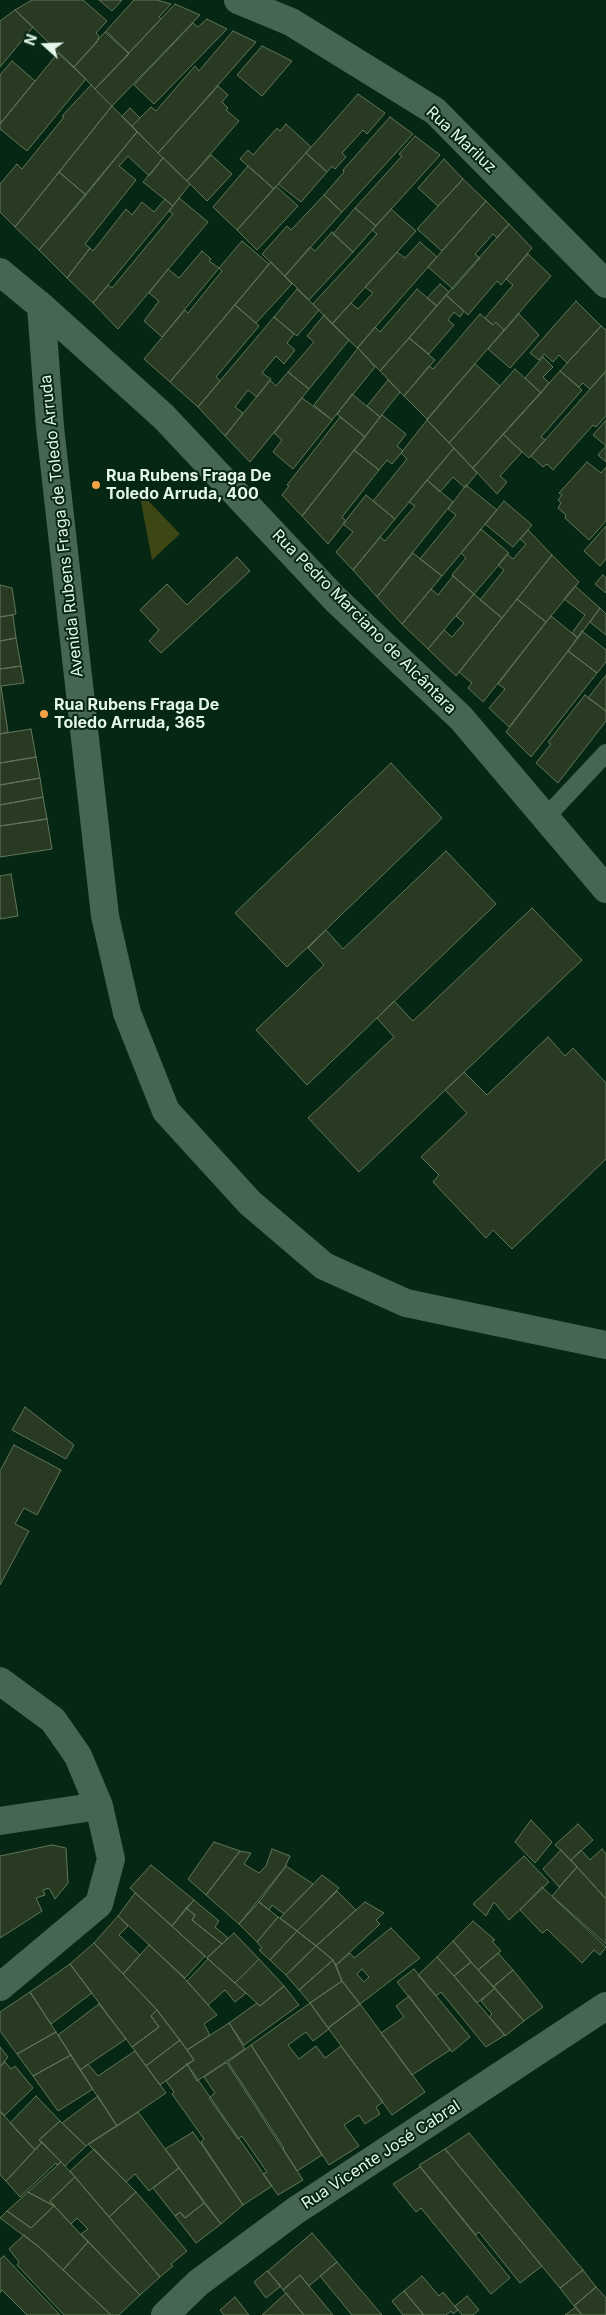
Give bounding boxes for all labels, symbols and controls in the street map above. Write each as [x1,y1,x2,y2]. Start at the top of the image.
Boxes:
north arrow [20,20,70,70]
text: N [21,32,40,48]
street label: Rua Mariluz [422,103,500,177]
street label: Avenida Rubens Fraga de Toledo Arruda [37,374,87,678]
place label: Rua Rubens Fraga De Toledo Arruda, 400 [106,466,271,504]
marker: Rua Rubens Fraga De Toledo Arruda, 400 [90,479,102,491]
street label: Rua Pedro Marciano de Alcântara [268,526,460,718]
place label: Rua Rubens Fraga De Toledo Arruda, 365 [54,695,219,733]
marker: Rua Rubens Fraga De Toledo Arruda, 365 [38,708,50,720]
street label: Rua Vicente José Cabral [298,2096,464,2214]

